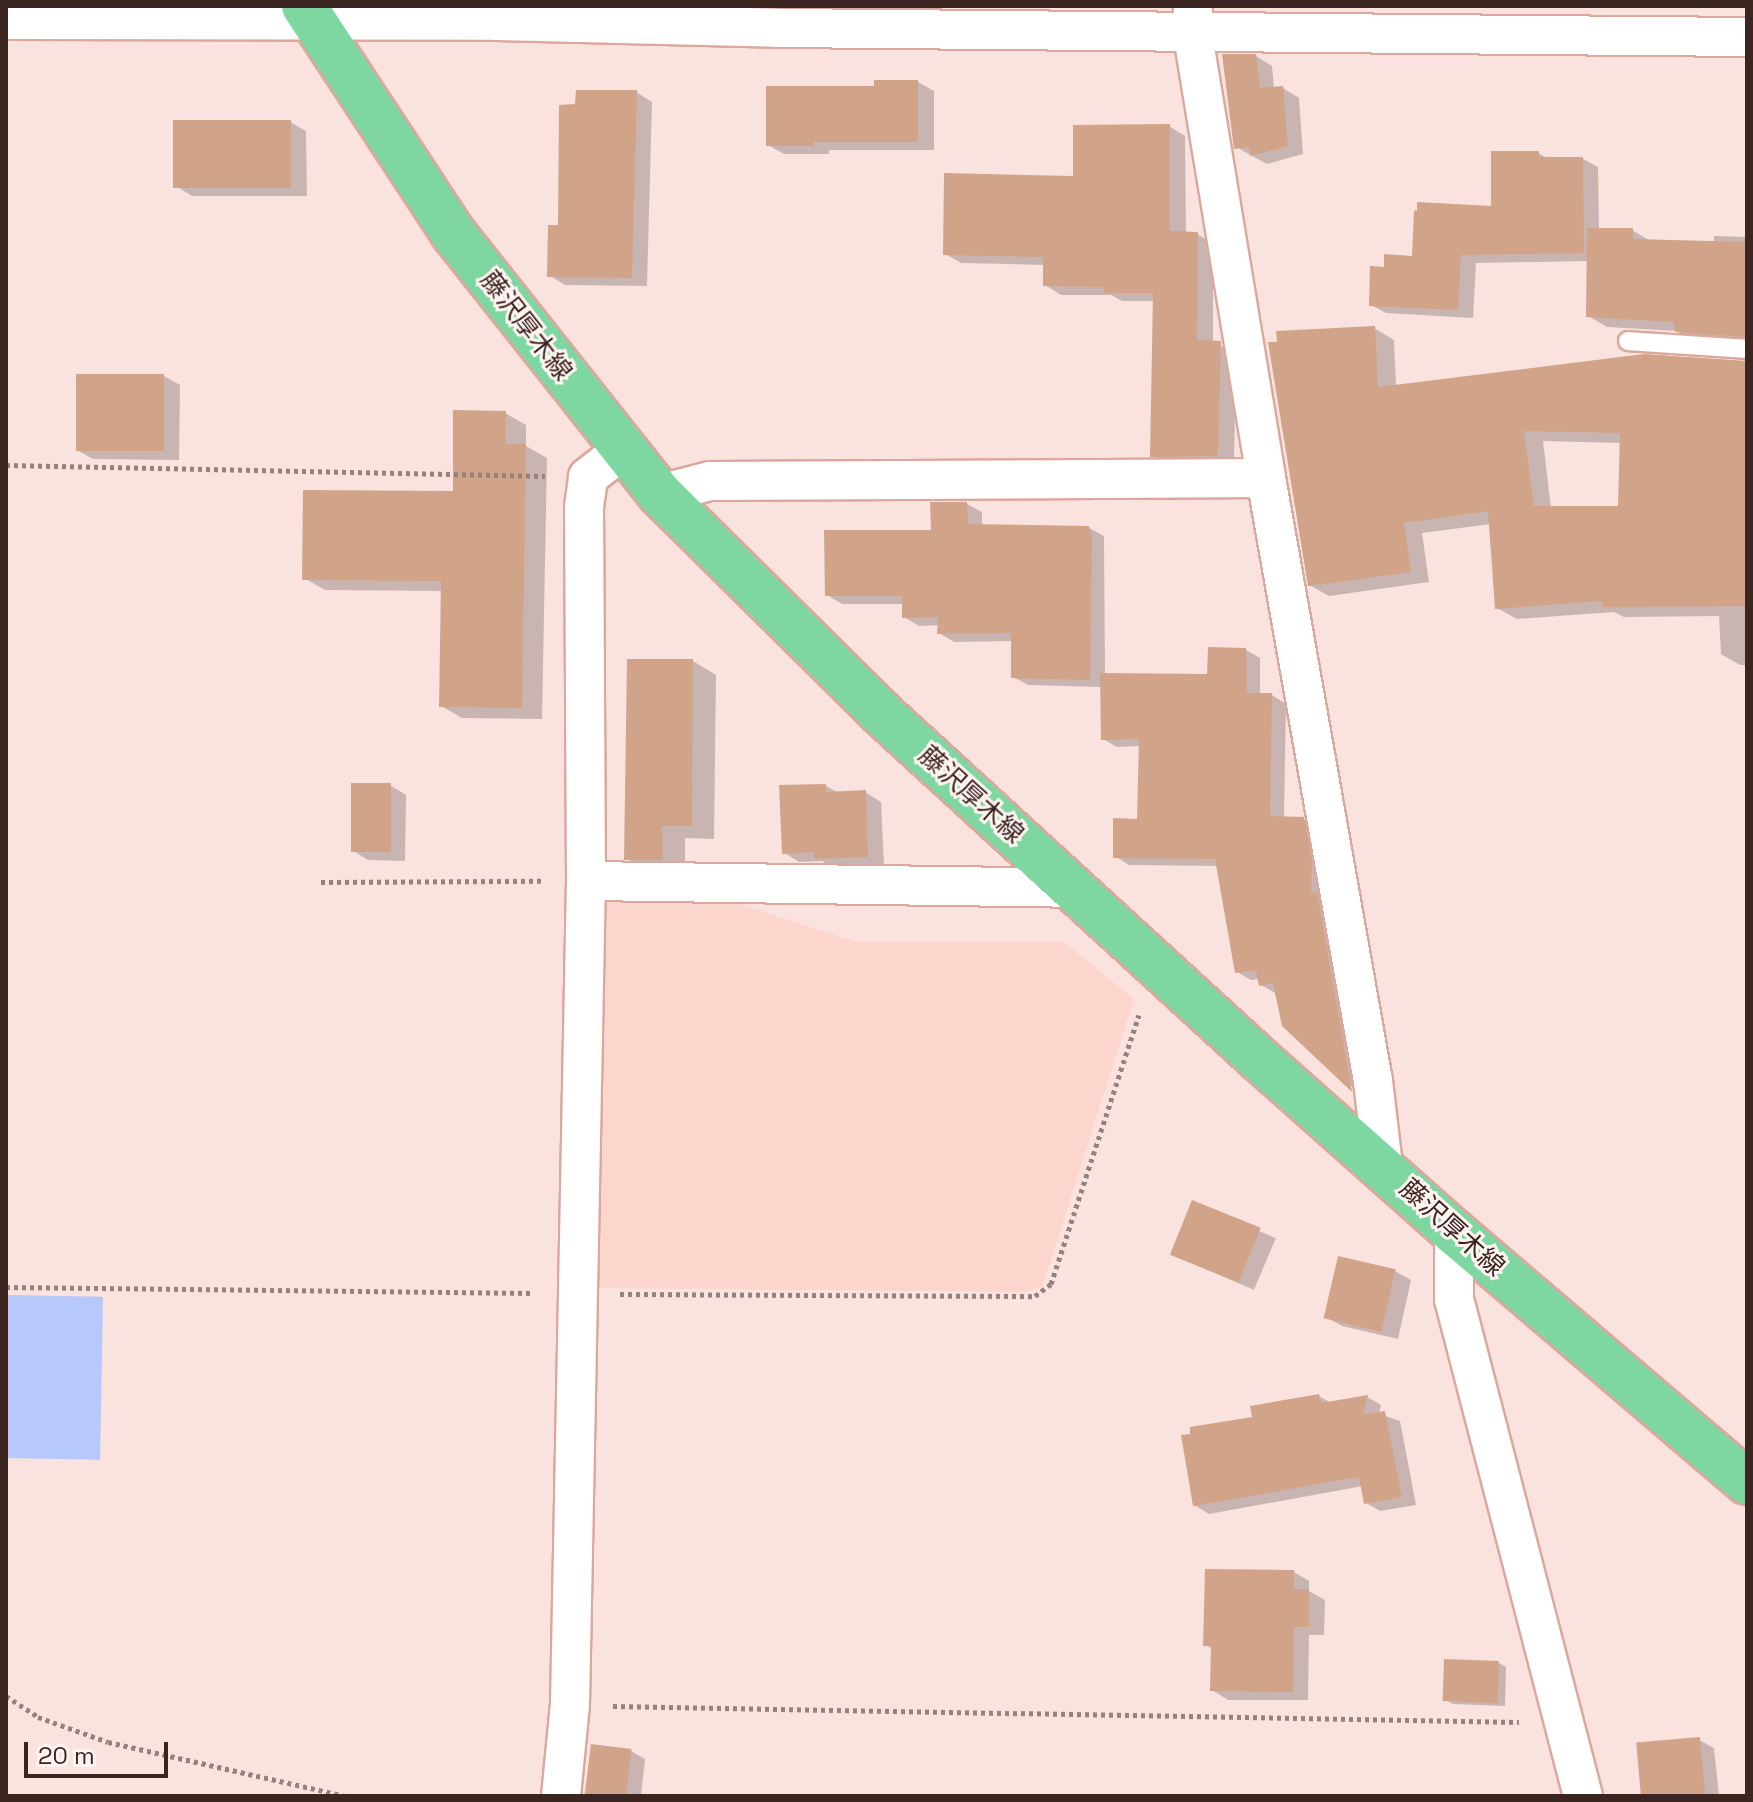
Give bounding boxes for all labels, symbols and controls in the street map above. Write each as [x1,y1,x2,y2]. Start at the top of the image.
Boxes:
street label: 藤沢厚木線 [474,265,578,387]
street label: 藤沢厚木線 [912,740,1030,850]
street label: 藤沢厚木線 [1393,1173,1511,1283]
scale bar [28,1726,172,1776]
text: 20 m [38,1740,95,1771]

